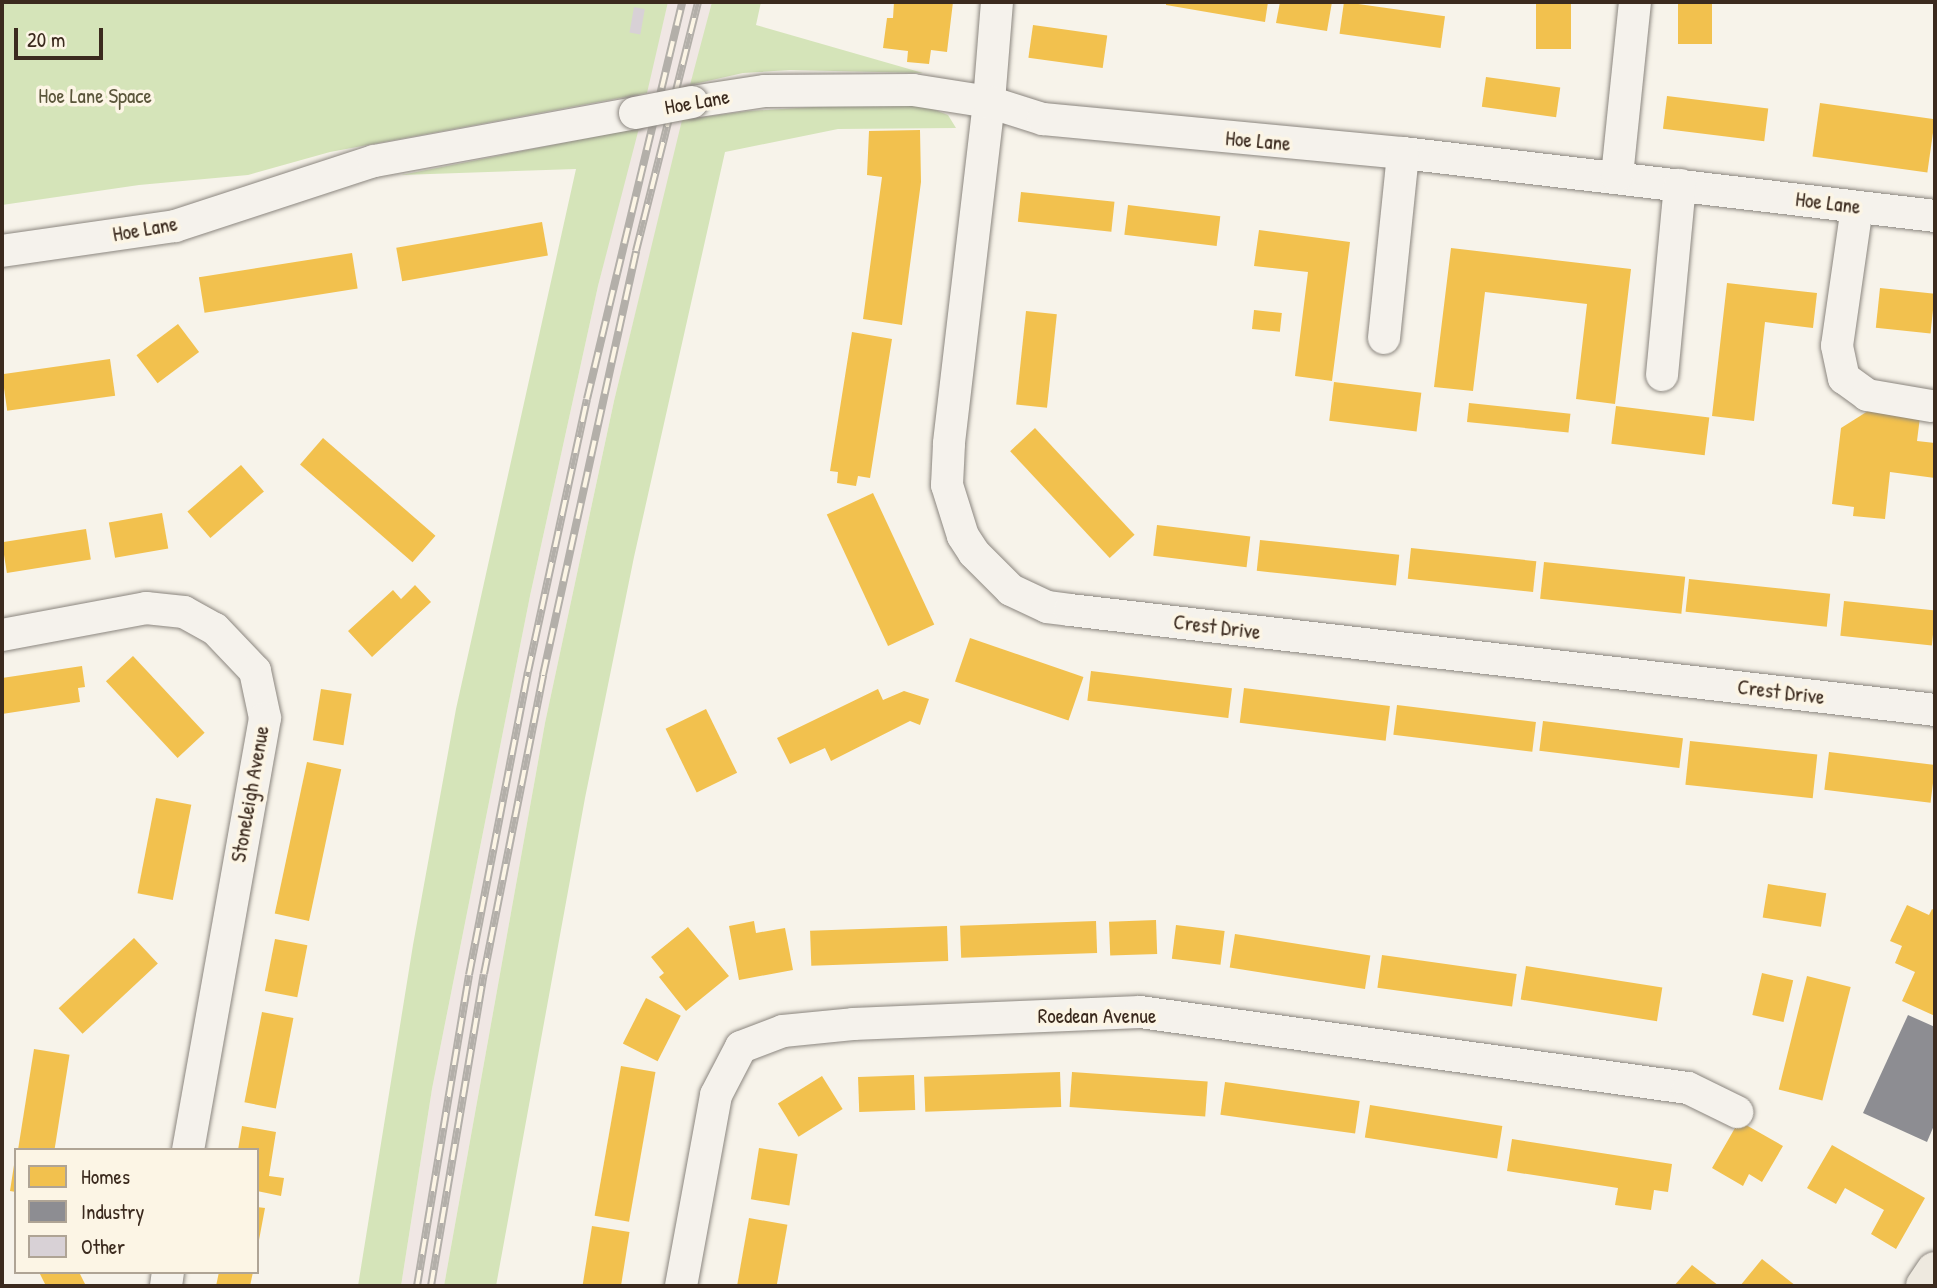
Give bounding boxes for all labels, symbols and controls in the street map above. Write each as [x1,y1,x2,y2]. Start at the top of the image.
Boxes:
scale bar [18,14,107,58]
text: 20 m [27,25,65,54]
park label: Hoe Lane Space [38,83,152,109]
street label: Hoe Lane [663,84,731,120]
street label: Hoe Lane [1224,126,1292,156]
street label: Hoe Lane [1794,187,1862,219]
street label: Hoe Lane [111,211,179,247]
street label: Crest Drive [1172,609,1262,645]
street label: Crest Drive [1736,674,1826,710]
street label: Stoneleigh Avenue [226,724,274,864]
street label: Roedean Avenue [1038,1003,1156,1029]
legend [14,1148,259,1274]
text: Homes [81,1162,130,1191]
text: Industry [81,1197,144,1226]
text: Other [81,1232,125,1261]

